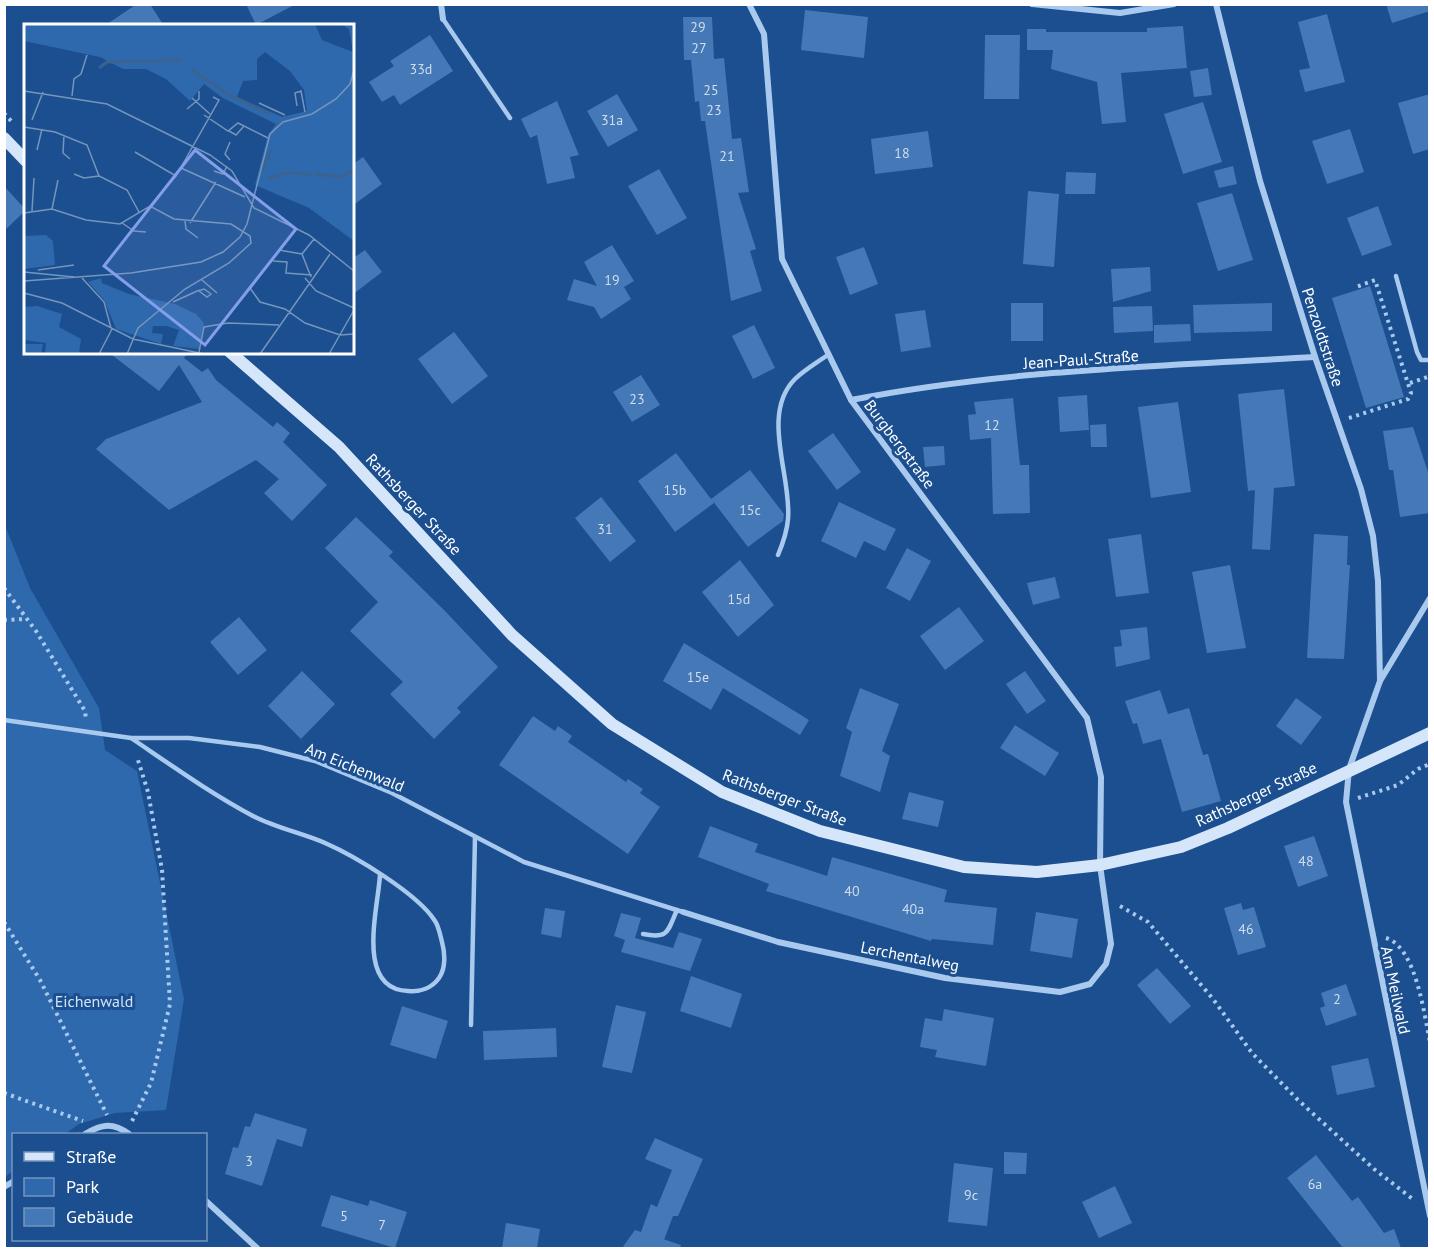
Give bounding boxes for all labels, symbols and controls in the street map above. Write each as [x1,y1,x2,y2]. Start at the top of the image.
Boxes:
house number: 29 [690,18,706,36]
inset map [24,24,354,354]
house number: 27 [691,39,707,57]
house number: 33d [410,60,432,78]
house number: 25 [703,81,719,99]
house number: 23 [706,101,722,119]
house number: 31a [601,111,623,129]
house number: 18 [894,144,910,162]
house number: 21 [719,147,735,165]
house number: 19 [604,271,620,289]
street label: Penzoldtstraße [1298,285,1348,389]
street label: Jean-Paul-Straße [1022,345,1139,373]
house number: 23 [629,390,645,408]
street label: Burgbergstraße [860,396,940,492]
house number: 12 [984,416,1000,434]
street label: Rathsberger Straße [362,449,466,559]
house number: 15b [664,481,686,499]
house number: 15c [739,501,761,519]
house number: 31 [597,520,613,538]
house number: 15d [728,590,750,608]
house number: 15e [687,668,709,686]
street label: Am Eichenwald [302,738,408,796]
street label: Rathsberger Straße [1192,757,1320,831]
street label: Rathsberger Straße [720,764,850,830]
house number: 48 [1298,852,1314,870]
house number: 40 [844,882,860,900]
house number: 40a [902,900,924,918]
house number: 46 [1238,920,1254,938]
street label: Lerchentalweg [859,937,961,975]
street label: Am Meilwald [1377,944,1415,1036]
house number: 2 [1333,990,1341,1008]
park label: Eichenwald [55,991,133,1011]
legend [12,1133,207,1241]
text: Straße [66,1145,117,1168]
house number: 3 [245,1152,253,1170]
text: Park [66,1175,99,1198]
house number: 6a [1308,1175,1322,1193]
house number: 9c [964,1186,978,1204]
text: Gebäude [66,1205,133,1228]
house number: 5 [340,1207,348,1225]
house number: 7 [378,1216,386,1234]

